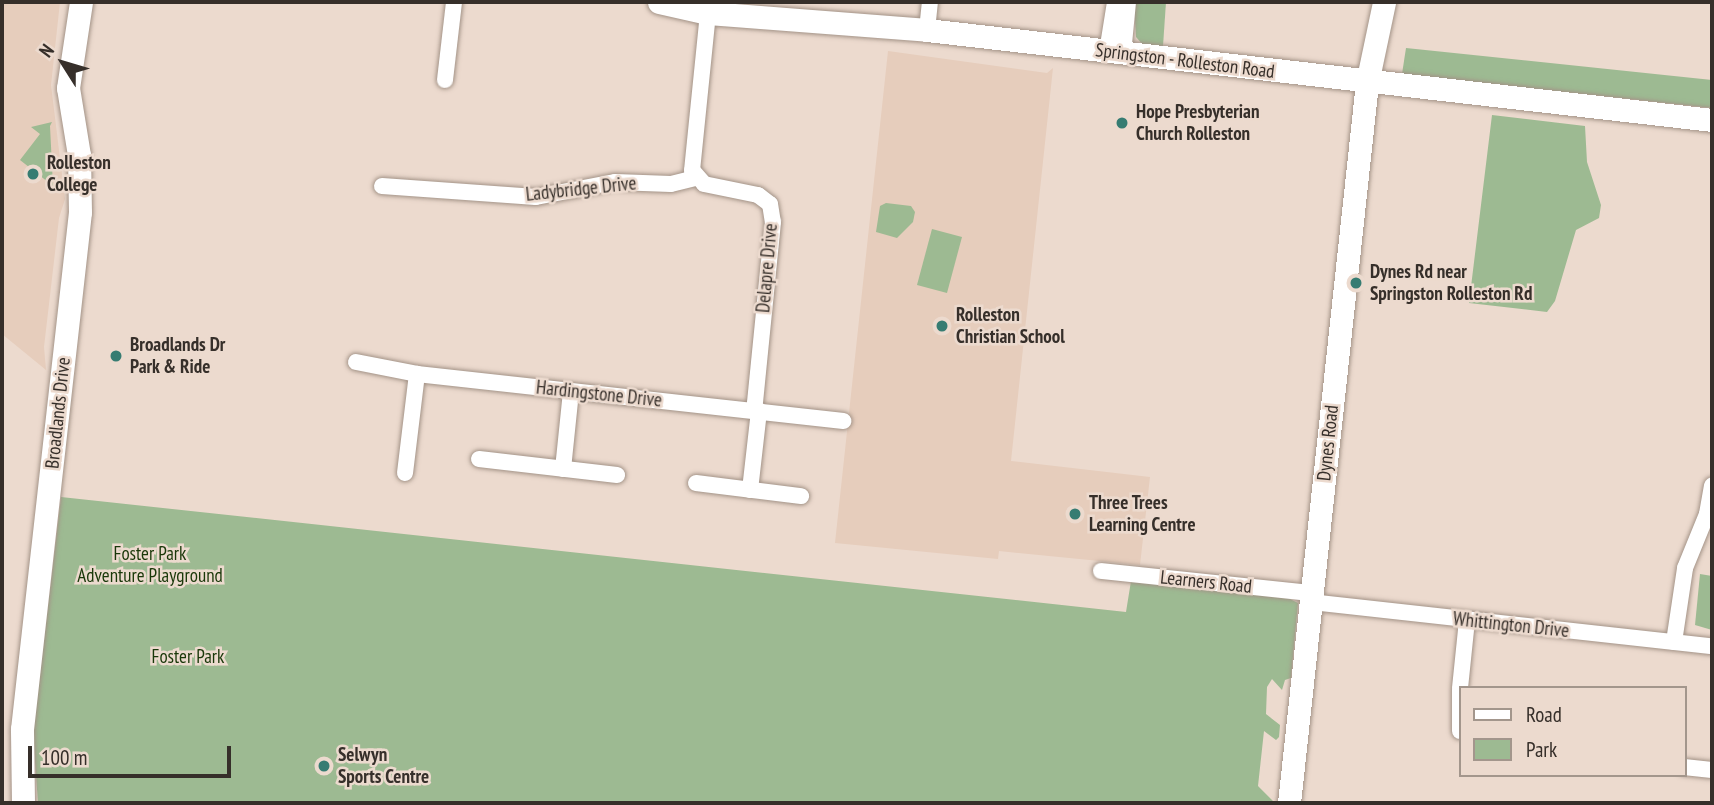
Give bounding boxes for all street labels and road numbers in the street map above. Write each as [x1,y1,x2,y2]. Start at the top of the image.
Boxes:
street label: Springston - Rolleston Road [1093,39,1277,83]
street label: Ladybridge Drive [525,172,637,206]
street label: Delapre Drive [752,222,782,314]
street label: Broadlands Drive [41,356,75,470]
street label: Hardingstone Drive [535,376,663,412]
street label: Dynes Road [1313,404,1343,482]
street label: Learners Road [1159,566,1253,598]
street label: Whittington Drive [1452,608,1570,642]

